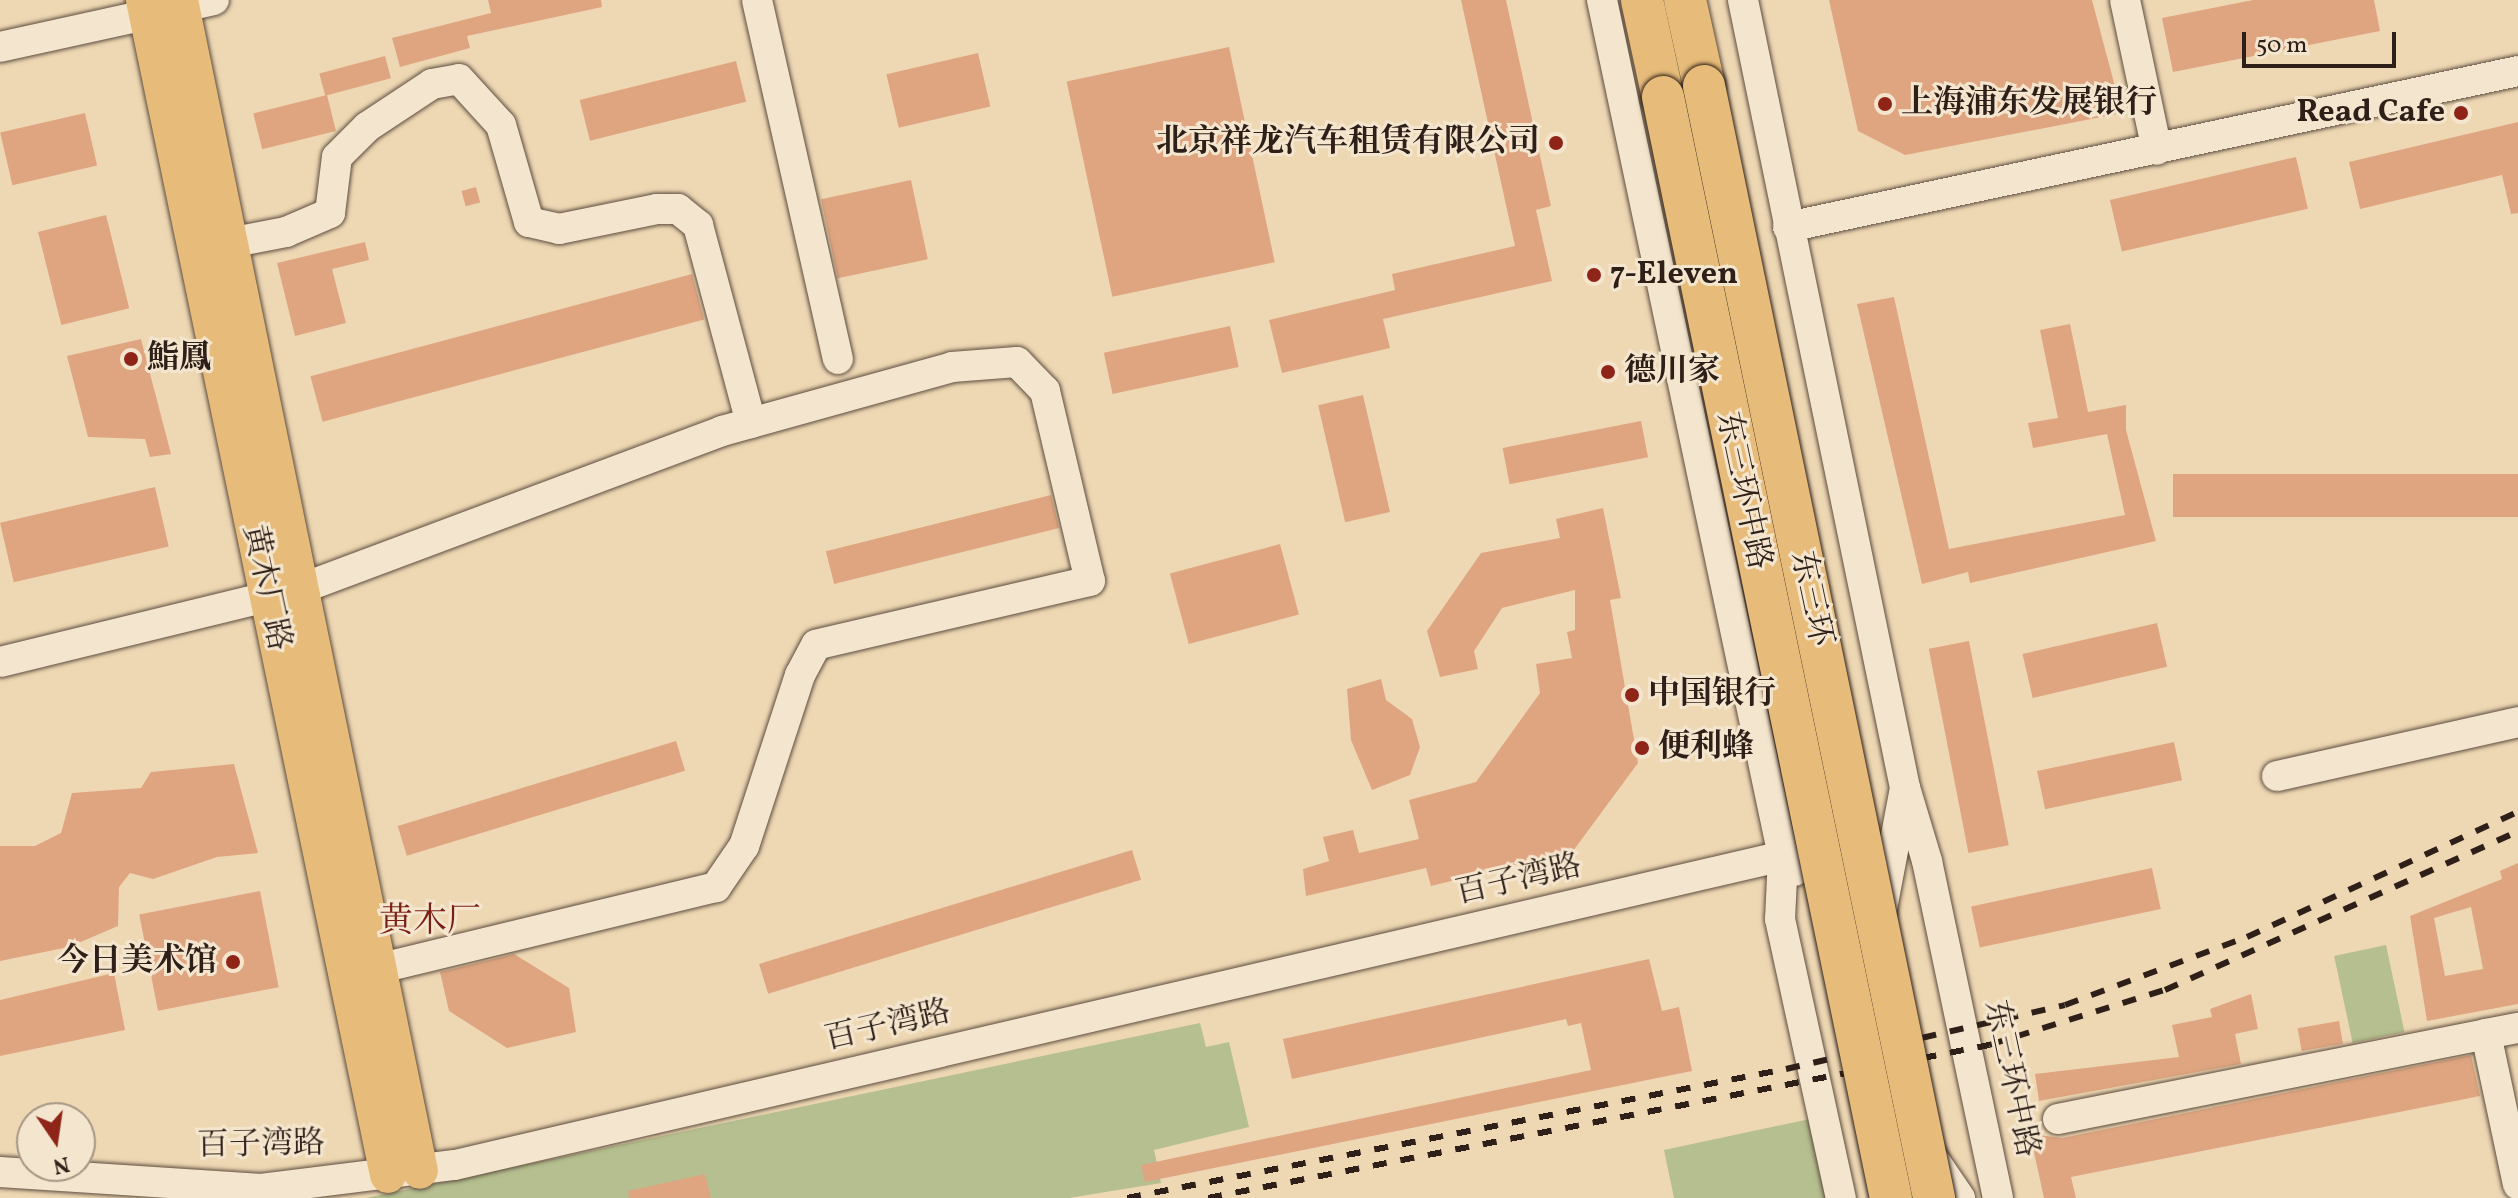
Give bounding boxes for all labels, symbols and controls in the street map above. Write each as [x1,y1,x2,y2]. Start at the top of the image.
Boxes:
scale bar [2246,16,2400,66]
text: 50 m [2256,29,2308,63]
place label: 上海浦东发展银行 [1901,85,2157,123]
place label: Read Cafe [2296,94,2445,132]
marker: 上海浦东发展银行 [1876,95,1894,113]
marker: Read Cafe [2452,104,2470,122]
place label: 北京祥龙汽车租赁有限公司 [1156,124,1540,162]
marker: 北京祥龙汽车租赁有限公司 [1547,134,1565,152]
place label: 7-Eleven [1610,256,1738,294]
marker: 7-Eleven [1585,266,1603,284]
place label: 鮨鳳 [147,340,211,378]
marker: 鮨鳳 [122,350,140,368]
place label: 德川家 [1624,353,1720,391]
marker: 德川家 [1599,363,1617,381]
street label: 东三环中路 [1707,409,1777,573]
street label: 黄木厂路 [233,521,297,655]
street label: 东三环 [1781,548,1839,650]
place label: 中国银行 [1648,676,1776,714]
marker: 中国银行 [1623,686,1641,704]
place label: 便利蜂 [1658,729,1754,767]
marker: 便利蜂 [1633,739,1651,757]
street label: 百子湾路 [1452,848,1586,914]
district label: 黄木厂 [379,903,481,943]
place label: 今日美术馆 [57,943,217,981]
marker: 今日美术馆 [224,953,242,971]
street label: 百子湾路 [821,994,955,1060]
street label: 东三环中路 [1975,997,2045,1161]
north arrow [16,1102,96,1182]
street label: 百子湾路 [197,1126,325,1166]
text: N [50,1147,72,1181]

